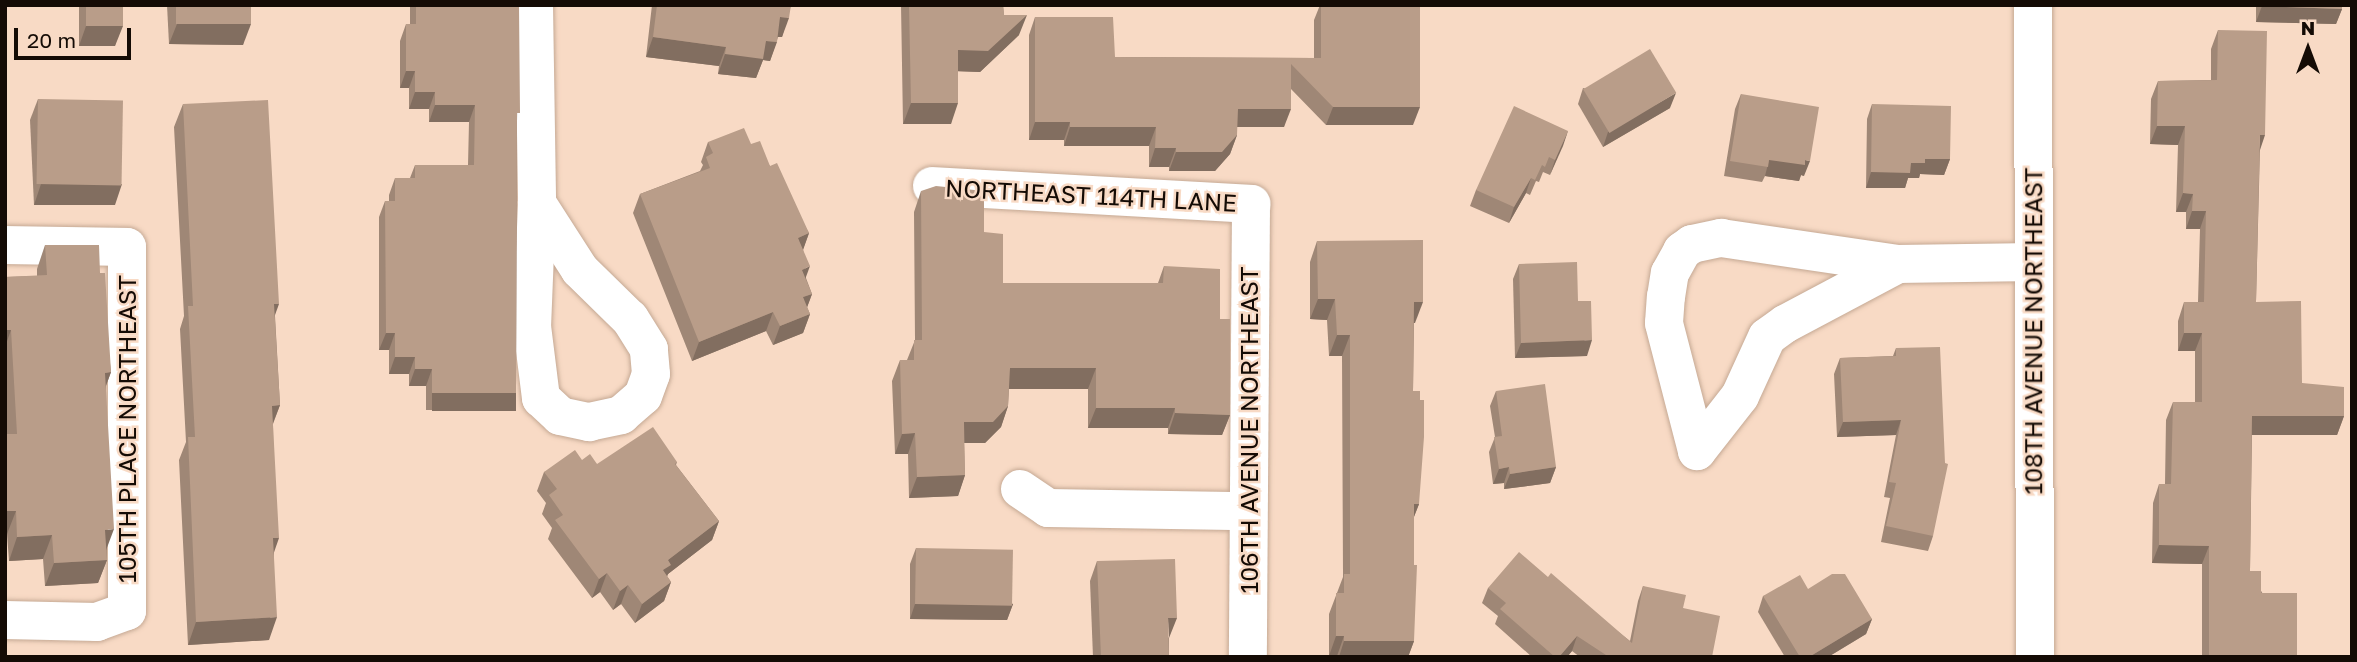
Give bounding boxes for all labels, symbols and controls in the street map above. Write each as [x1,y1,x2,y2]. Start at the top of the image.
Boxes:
scale bar [18,14,135,58]
north arrow [2273,14,2343,84]
text: N [2301,16,2315,39]
text: 20 m [27,27,76,53]
street label: 108TH AVENUE NORTHEAST [2019,168,2047,494]
street label: NORTHEAST 114TH LANE [944,173,1238,217]
street label: 106TH AVENUE NORTHEAST [1235,267,1263,593]
street label: 105TH PLACE NORTHEAST [113,275,141,583]

